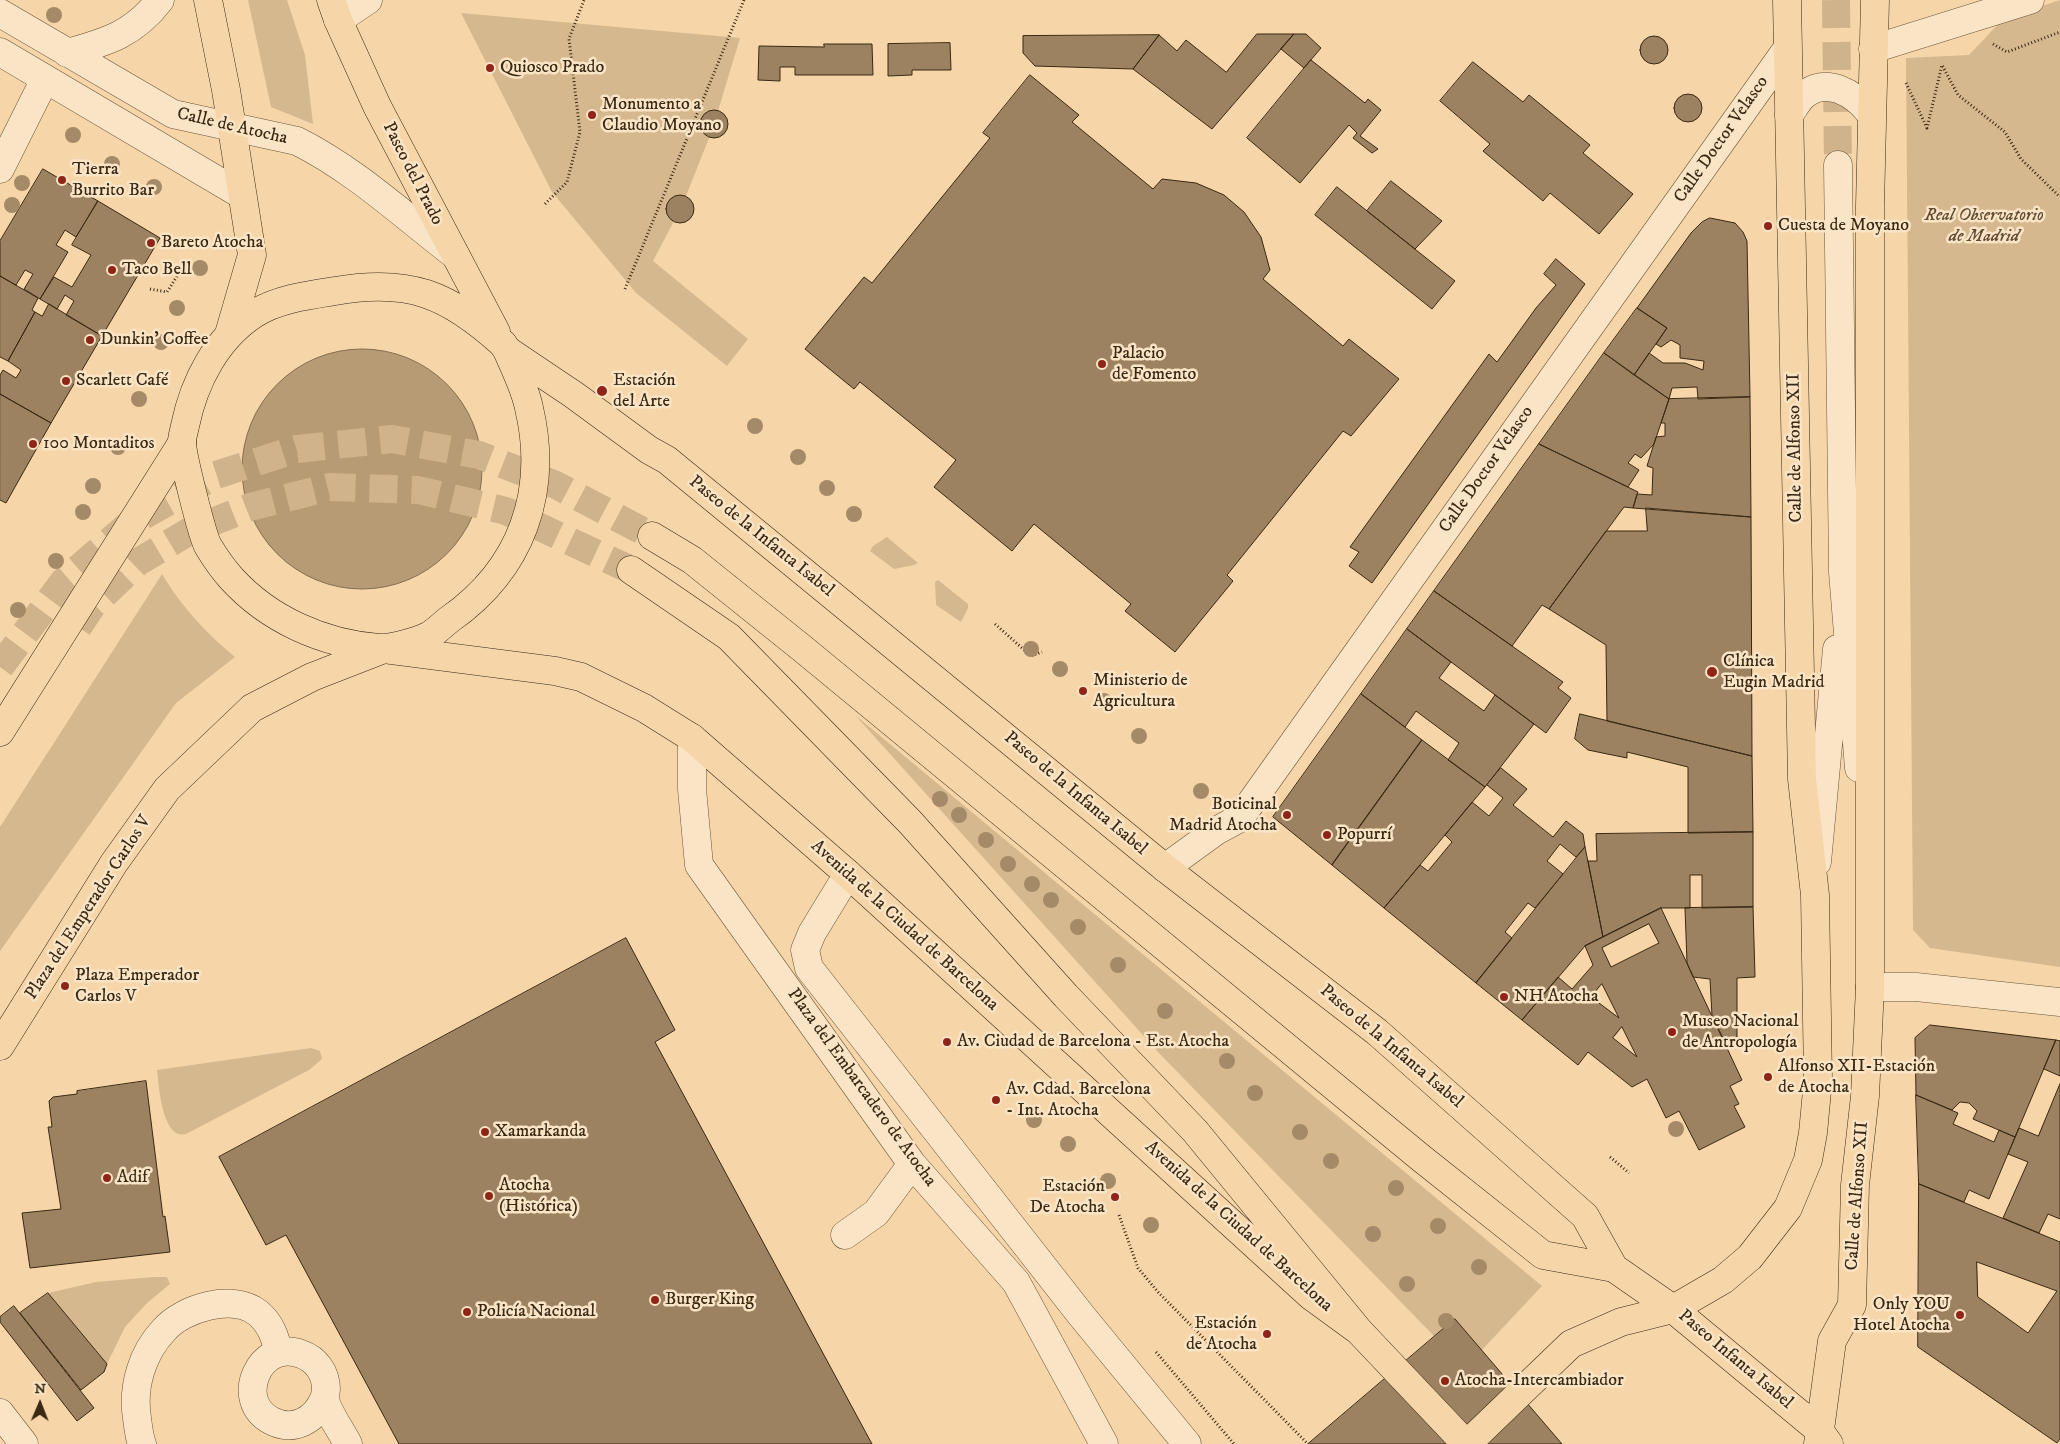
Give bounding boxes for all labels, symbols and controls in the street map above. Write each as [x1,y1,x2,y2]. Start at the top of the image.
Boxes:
place label: Quiosco Prado [500,57,604,79]
marker: Quiosco Prado [484,62,496,74]
street label: Calle Doctor Velasco [1670,72,1774,208]
place label: Monumento a Claudio Moyano [602,94,721,136]
street label: Calle de Atocha [175,104,289,150]
marker: Monumento a Claudio Moyano [586,109,598,121]
street label: Paseo del Prado [377,119,447,229]
place label: Tierra Burrito Bar [72,159,154,202]
marker: Tierra Burrito Bar [56,174,68,186]
park label: Real Observatorio de Madrid [1924,205,2044,248]
place label: Cuesta de Moyano [1778,215,1909,237]
marker: Cuesta de Moyano [1762,220,1774,232]
place label: Bareto Atocha [161,232,263,254]
marker: Bareto Atocha [145,237,157,249]
place label: Taco Bell [122,259,192,281]
marker: Taco Bell [106,264,118,276]
place label: Dunkin' Coffee [100,329,208,351]
marker: Dunkin' Coffee [84,334,96,346]
place label: Palacio de Fomento [1112,343,1196,386]
marker: Palacio de Fomento [1096,358,1108,370]
place label: Scarlett Café [76,370,168,392]
place label: Estación del Arte [613,370,676,412]
street label: Calle de Alfonso XII [1784,373,1808,523]
marker: Scarlett Café [60,375,72,387]
marker: Estación del Arte [595,384,609,398]
street label: Calle Doctor Velasco [1435,402,1539,538]
place label: 100 Montaditos [43,433,155,455]
marker: 100 Montaditos [27,438,39,450]
street label: Paseo de la Infanta Isabel [684,472,838,602]
place label: Clínica Eugin Madrid [1723,651,1825,694]
marker: Clínica Eugin Madrid [1705,665,1719,679]
place label: Ministerio de Agricultura [1093,670,1188,712]
marker: Ministerio de Agricultura [1077,685,1089,697]
street label: Paseo de la Infanta Isabel [999,728,1151,860]
place label: Boticinal Madrid Atocha [1169,794,1277,836]
marker: Boticinal Madrid Atocha [1281,809,1293,821]
street label: Plaza del Emperador Carlos V [21,812,157,1004]
place label: Popurrí [1337,824,1392,846]
marker: Popurrí [1321,829,1333,841]
street label: Avenida de la Ciudad de Barcelona [806,836,1002,1016]
place label: Plaza Emperador Carlos V [75,965,199,1008]
marker: Plaza Emperador Carlos V [59,980,71,992]
street label: Paseo de la Infanta Isabel [1315,981,1467,1113]
street label: Plaza del Embarcadero de Atocha [782,985,940,1191]
place label: NH Atocha [1514,986,1599,1008]
marker: NH Atocha [1498,991,1510,1003]
place label: Museo Nacional de Antropología [1682,1011,1799,1054]
marker: Museo Nacional de Antropología [1666,1026,1678,1038]
place label: Av. Ciudad de Barcelona - Est. Atocha [957,1031,1229,1053]
marker: Av. Ciudad de Barcelona - Est. Atocha [941,1036,953,1048]
place label: Alfonso XII-Estación de Atocha [1778,1056,1935,1098]
marker: Alfonso XII-Estación de Atocha [1762,1071,1774,1083]
place label: Av. Cdad. Barcelona - Int. Atocha [1006,1079,1151,1122]
marker: Av. Cdad. Barcelona - Int. Atocha [990,1094,1002,1106]
place label: Xamarkanda [495,1121,586,1143]
street label: Calle de Alfonso XII [1842,1121,1874,1271]
marker: Xamarkanda [479,1126,491,1138]
street label: Avenida de la Ciudad de Barcelona [1140,1137,1336,1317]
place label: Adif [117,1167,148,1189]
marker: Adif [101,1172,113,1184]
place label: Atocha (Histórica) [499,1175,578,1218]
place label: Estación De Atocha [1029,1176,1105,1218]
marker: Atocha (Histórica) [483,1190,495,1202]
marker: Estación De Atocha [1109,1191,1121,1203]
place label: Burger King [665,1289,754,1311]
marker: Burger King [649,1294,661,1306]
place label: Only YOU Hotel Atocha [1853,1294,1950,1336]
place label: Policía Nacional [477,1301,595,1323]
marker: Policía Nacional [461,1306,473,1318]
street label: Paseo Infanta Isabel [1673,1306,1797,1414]
marker: Only YOU Hotel Atocha [1954,1309,1966,1321]
place label: Estación de Atocha [1186,1313,1257,1356]
marker: Estación de Atocha [1261,1328,1273,1340]
place label: Atocha-Intercambiador [1455,1370,1624,1392]
marker: Atocha-Intercambiador [1439,1375,1451,1387]
north arrow [15,1379,65,1429]
text: N [34,1380,46,1398]

